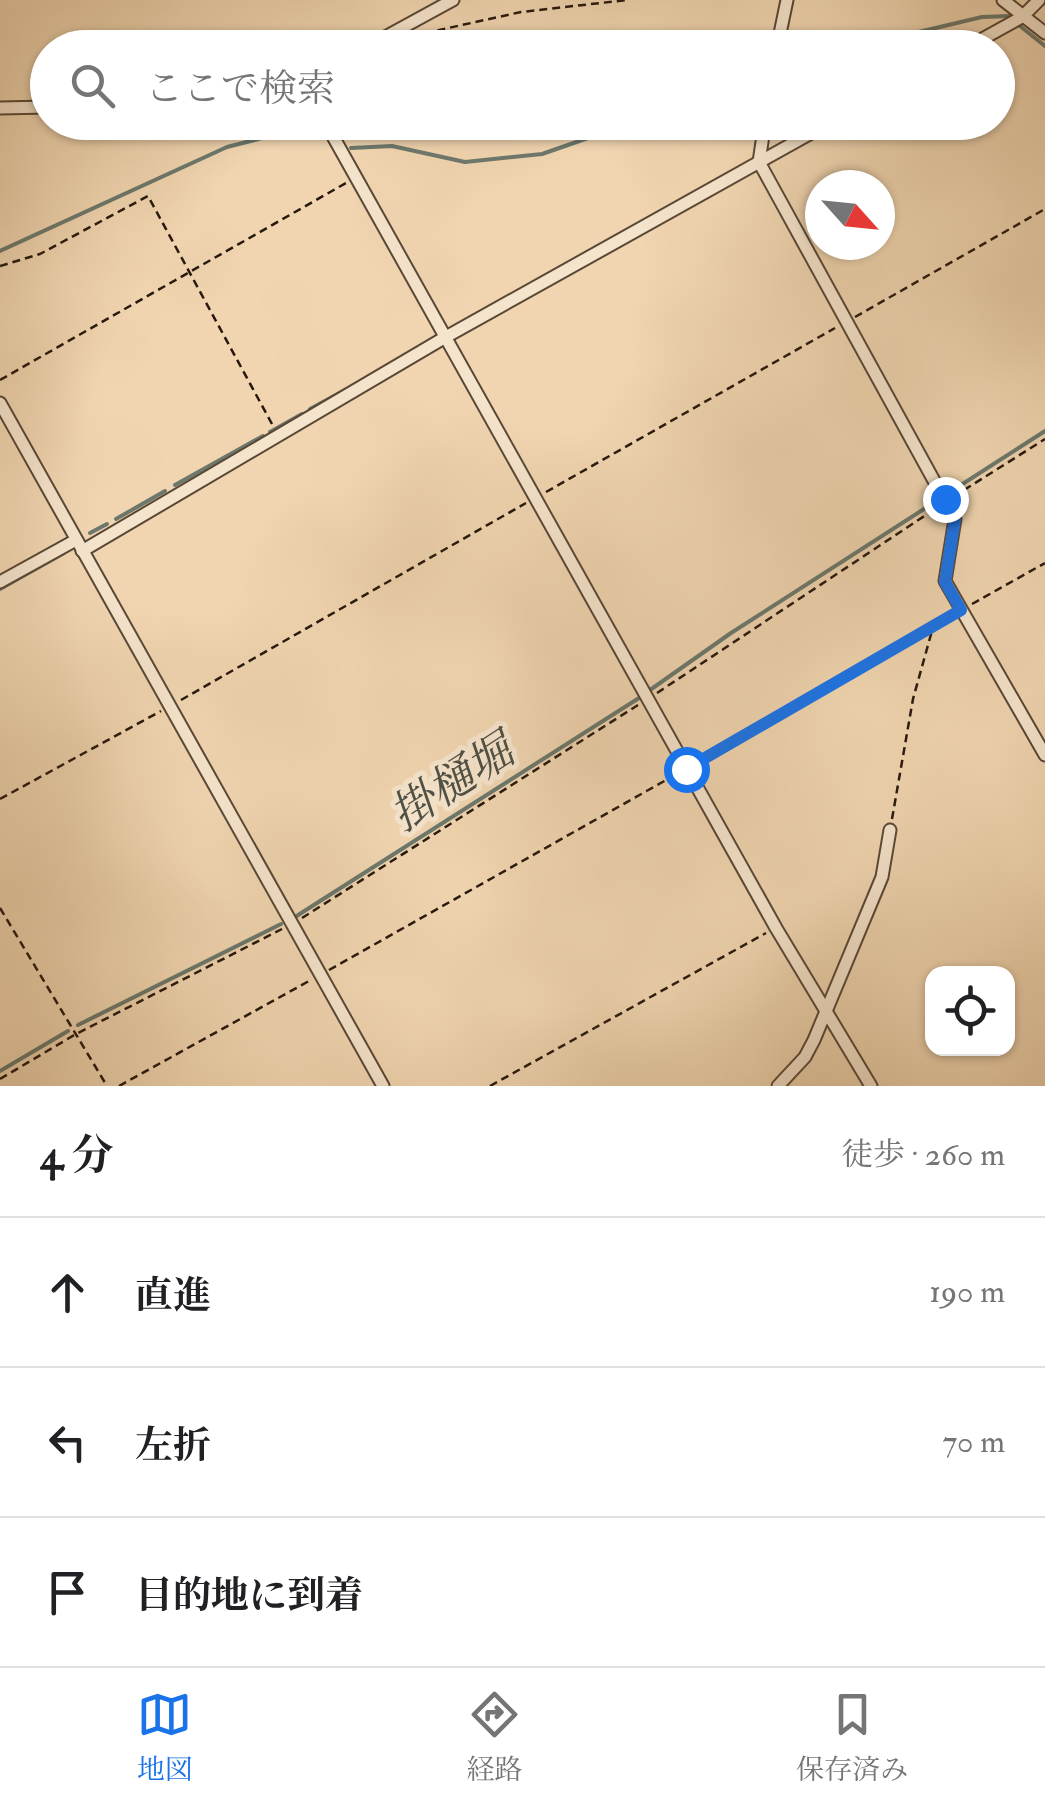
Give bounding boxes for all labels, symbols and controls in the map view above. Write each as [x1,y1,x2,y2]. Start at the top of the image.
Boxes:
search box [30,30,1015,140]
icon: search [65,58,120,113]
text: ここで検索 [145,65,335,113]
north arrow [805,170,895,260]
route end [923,477,969,523]
water label: 掛樋堀 [380,720,530,844]
route start [664,747,710,793]
map controls [925,966,1015,1056]
button: locate [925,966,1015,1056]
text: 4 分 [40,1130,113,1182]
text: 徒歩 · 260 m [841,1135,1005,1175]
icon: ahead [40,1265,95,1320]
text: 直進 [135,1272,211,1320]
text: 190 m [929,1272,1005,1312]
icon: left [40,1415,95,1470]
text: 左折 [135,1422,211,1470]
text: 70 m [942,1422,1005,1462]
icon: arrive [40,1565,95,1620]
text: 目的地に到着 [135,1572,363,1620]
tab: 地図 [137,1687,193,1788]
tab: 経路 [466,1687,522,1788]
tab: 保存済み [796,1687,908,1788]

